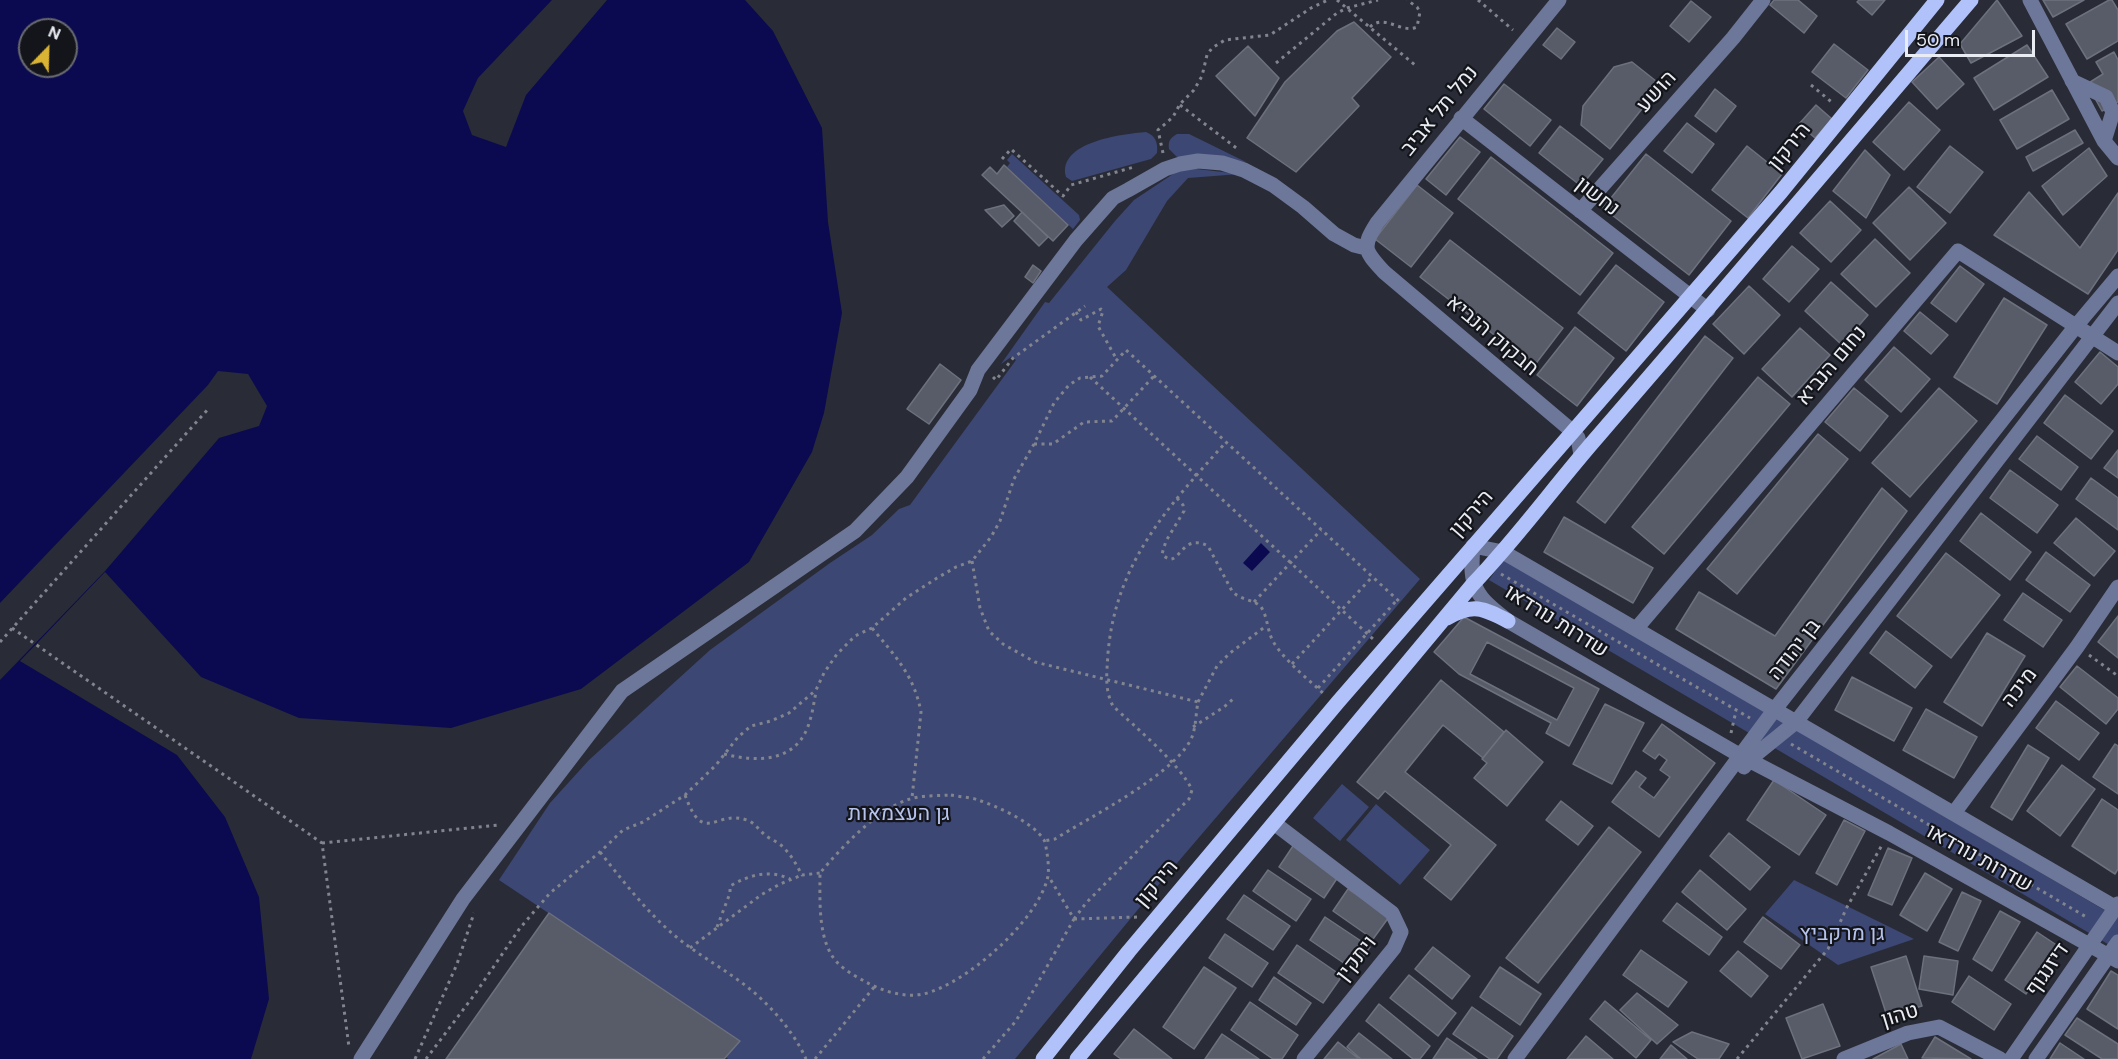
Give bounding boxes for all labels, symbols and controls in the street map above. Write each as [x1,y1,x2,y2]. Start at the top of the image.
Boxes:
north arrow [18,18,78,78]
scale bar [1908,18,2038,56]
text: N [45,21,64,45]
text: 50 m [1916,28,1960,52]
street label: נמל תל אביב [1396,61,1484,161]
street label: הושע [1632,66,1682,118]
street label: הירקון [1763,118,1817,176]
street label: נחשון [1570,172,1624,222]
street label: חבקוק הנביא [1441,290,1543,382]
street label: נחום הנביא [1791,321,1873,411]
street label: הירקון [1445,485,1499,543]
street label: שדרות נורדאו [1499,580,1613,664]
street label: בן יהודה [1763,614,1827,686]
street label: מיכה [1997,663,2043,713]
park label: גן העצמאות [848,801,950,827]
street label: שדרות נורדאו [1921,819,2037,899]
street label: הירקון [1130,855,1184,913]
park label: גן מרקביץ [1799,921,1885,947]
street label: ויתקין [1331,931,1383,987]
street label: דיזנגוף [2021,939,2075,1001]
street label: טהון [1878,998,1922,1034]

